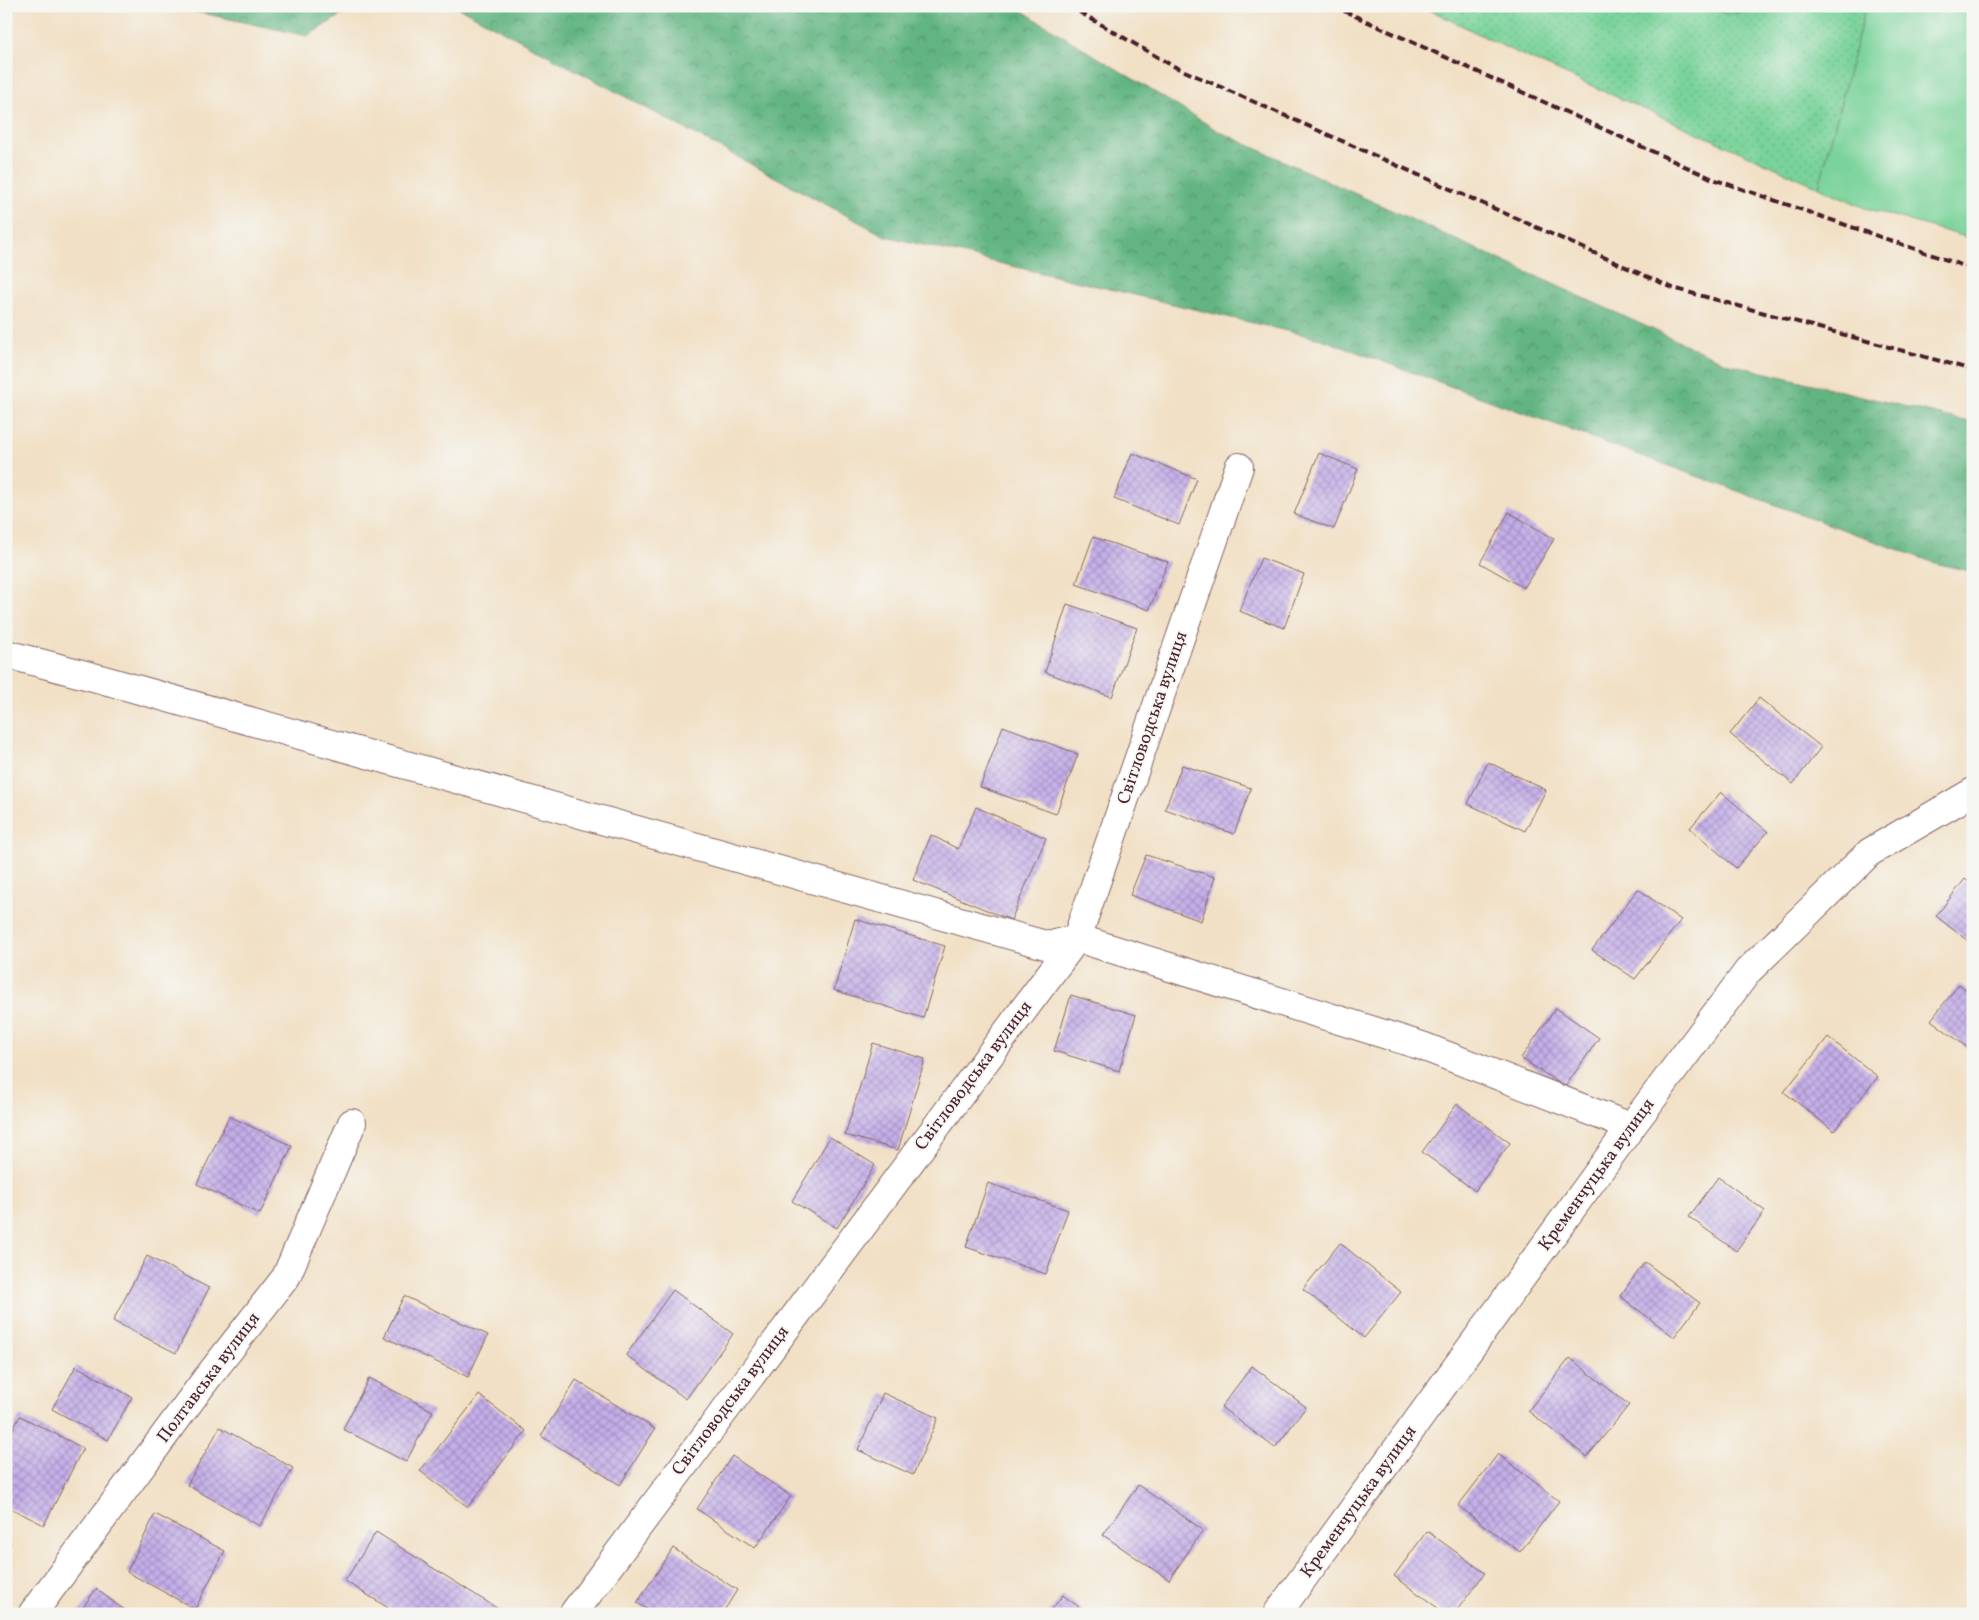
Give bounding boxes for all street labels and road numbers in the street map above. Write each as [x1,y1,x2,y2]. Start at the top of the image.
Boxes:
street label: Світловодська вулиця [1112,628,1194,808]
street label: Світловодська вулиця [909,996,1039,1156]
street label: Кременчуцька вулиця [1533,1094,1661,1256]
street label: Полтавська вулиця [152,1308,266,1448]
street label: Світловодська вулиця [666,1321,796,1481]
street label: Кременчуцька вулиця [1295,1421,1423,1583]

